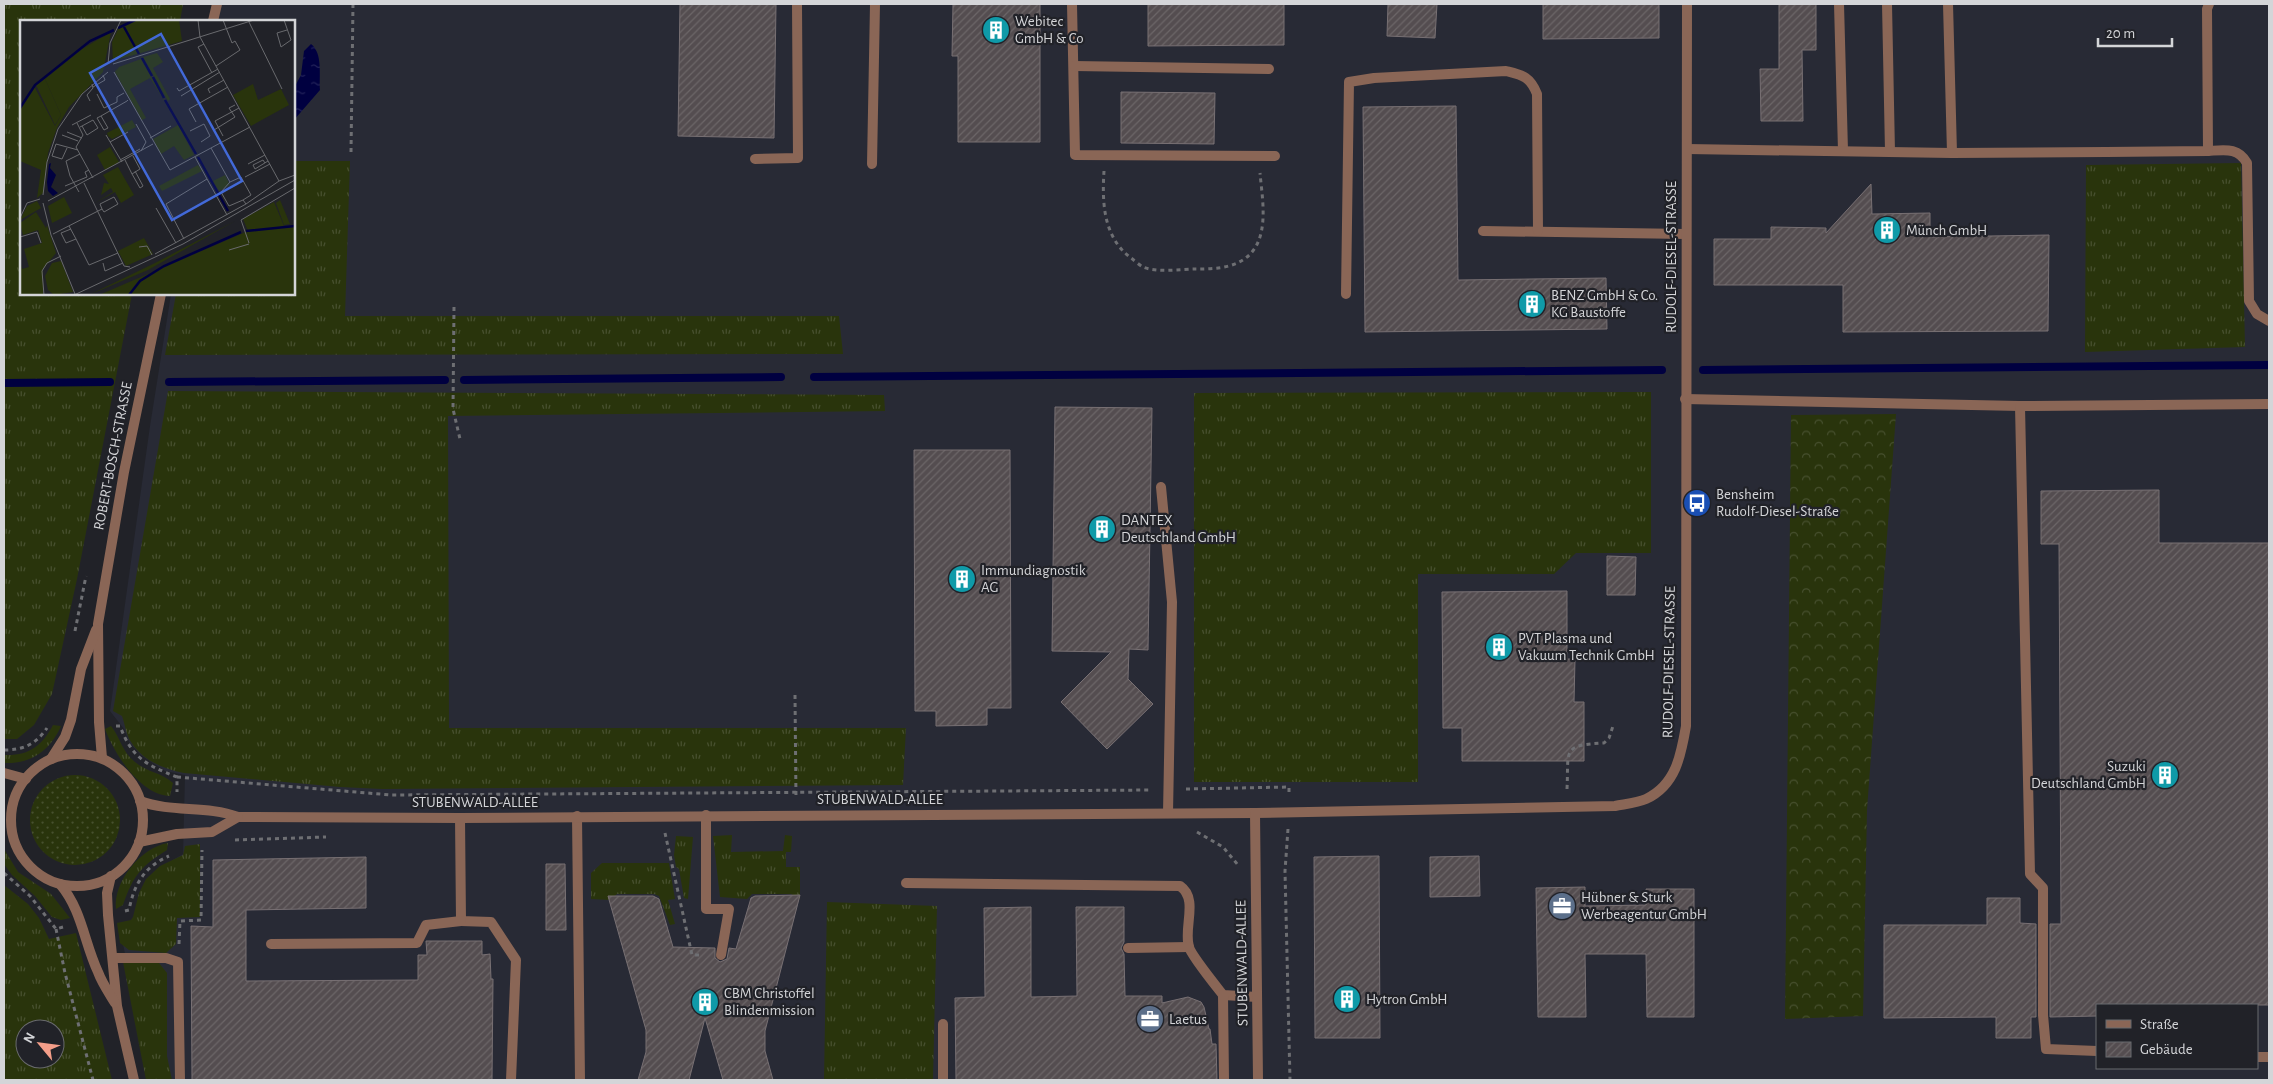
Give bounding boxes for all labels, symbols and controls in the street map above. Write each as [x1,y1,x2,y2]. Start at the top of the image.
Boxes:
place label: Webitec GmbH & Co [1015,14,1084,46]
building icon: Webitec GmbH & Co [981,15,1011,45]
scale bar [2098,15,2172,47]
inset map [20,20,295,295]
text: 20 m [2106,26,2135,41]
street label: RUDOLF-DIESEL-STRASSE [1664,181,1679,333]
building icon: Münch GmbH [1872,215,1902,245]
place label: Münch GmbH [1906,223,1987,238]
place label: BENZ GmbH & Co. KG Baustoffe [1551,288,1658,320]
building icon: BENZ GmbH & Co. KG Baustoffe [1517,289,1547,319]
street label: ROBERT-BOSCH-STRASSE [91,381,135,531]
place label: Bensheim Rudolf-Diesel-Straße [1716,487,1839,519]
bus stop icon: Bensheim Rudolf-Diesel-Straße [1682,488,1712,518]
place label: DANTEX Deutschland GmbH [1121,513,1236,545]
building icon: DANTEX Deutschland GmbH [1087,514,1117,544]
place label: Immundiagnostik AG [981,563,1086,595]
building icon: Immundiagnostik AG [947,564,977,594]
street label: RUDOLF-DIESEL-STRASSE [1660,586,1678,738]
place label: PVT Plasma und Vakuum Technik GmbH [1518,631,1655,663]
building icon: PVT Plasma und Vakuum Technik GmbH [1484,632,1514,662]
place label: Suzuki Deutschland GmbH [2031,759,2146,791]
building icon: Suzuki Deutschland GmbH [2150,760,2180,790]
street label: STUBENWALD-ALLEE [817,792,943,807]
street label: STUBENWALD-ALLEE [412,795,538,810]
place label: Hübner & Sturk Werbeagentur GmbH [1581,890,1707,922]
office icon: Hübner & Sturk Werbeagentur GmbH [1547,891,1577,921]
street label: STUBENWALD-ALLEE [1233,900,1251,1026]
building icon: Hytron GmbH [1332,984,1362,1014]
place label: CBM Christoffel Blindenmission [724,986,815,1018]
building icon: CBM Christoffel Blindenmission [690,987,720,1017]
place label: Hytron GmbH [1366,992,1448,1007]
office icon: Laetus [1135,1004,1165,1034]
legend [2096,1004,2258,1069]
place label: Laetus [1169,1012,1207,1027]
text: Straße [2140,1017,2179,1032]
north arrow [15,1019,65,1069]
text: N [21,1031,38,1046]
text: Gebäude [2140,1042,2193,1057]

